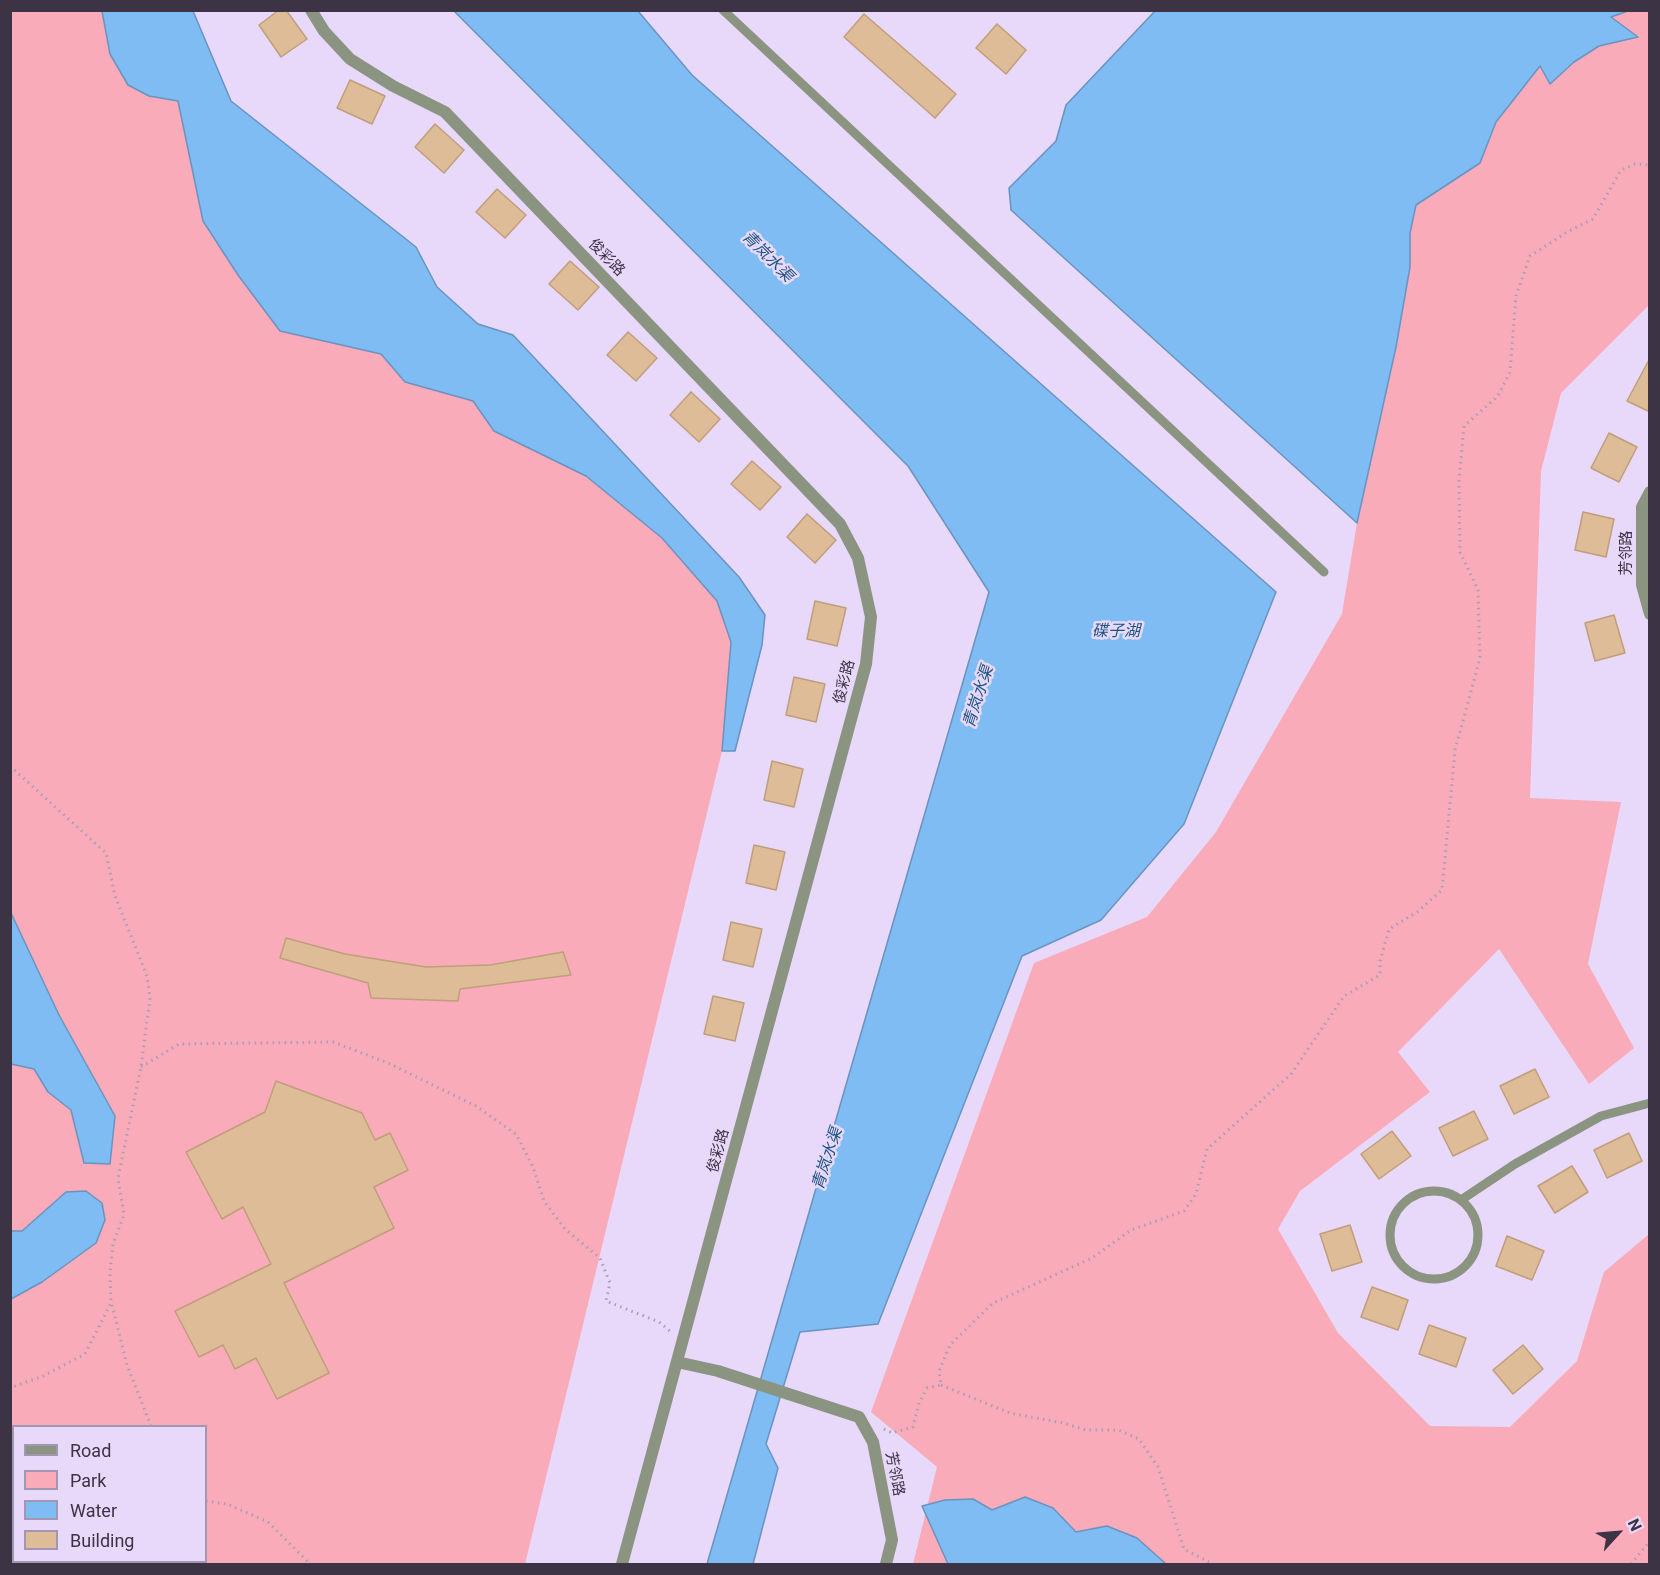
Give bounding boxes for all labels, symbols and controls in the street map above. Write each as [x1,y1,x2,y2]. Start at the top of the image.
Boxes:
water label: 青岚水渠 [738,228,796,286]
street label: 俊彩路 [584,236,628,280]
street label: 芳邻路 [1618,531,1636,575]
water label: 碟子湖 [1092,622,1140,642]
street label: 俊彩路 [831,658,859,706]
water label: 青岚水渠 [960,664,998,730]
water label: 青岚水渠 [809,1126,847,1192]
street label: 俊彩路 [704,1127,734,1175]
legend [12,1425,207,1563]
text: Road [70,1440,111,1461]
street label: 芳邻路 [881,1450,907,1498]
text: Park [70,1470,106,1491]
text: Water [70,1500,117,1521]
north arrow [1588,1503,1648,1563]
text: N [1624,1516,1646,1534]
text: Building [70,1530,134,1551]

